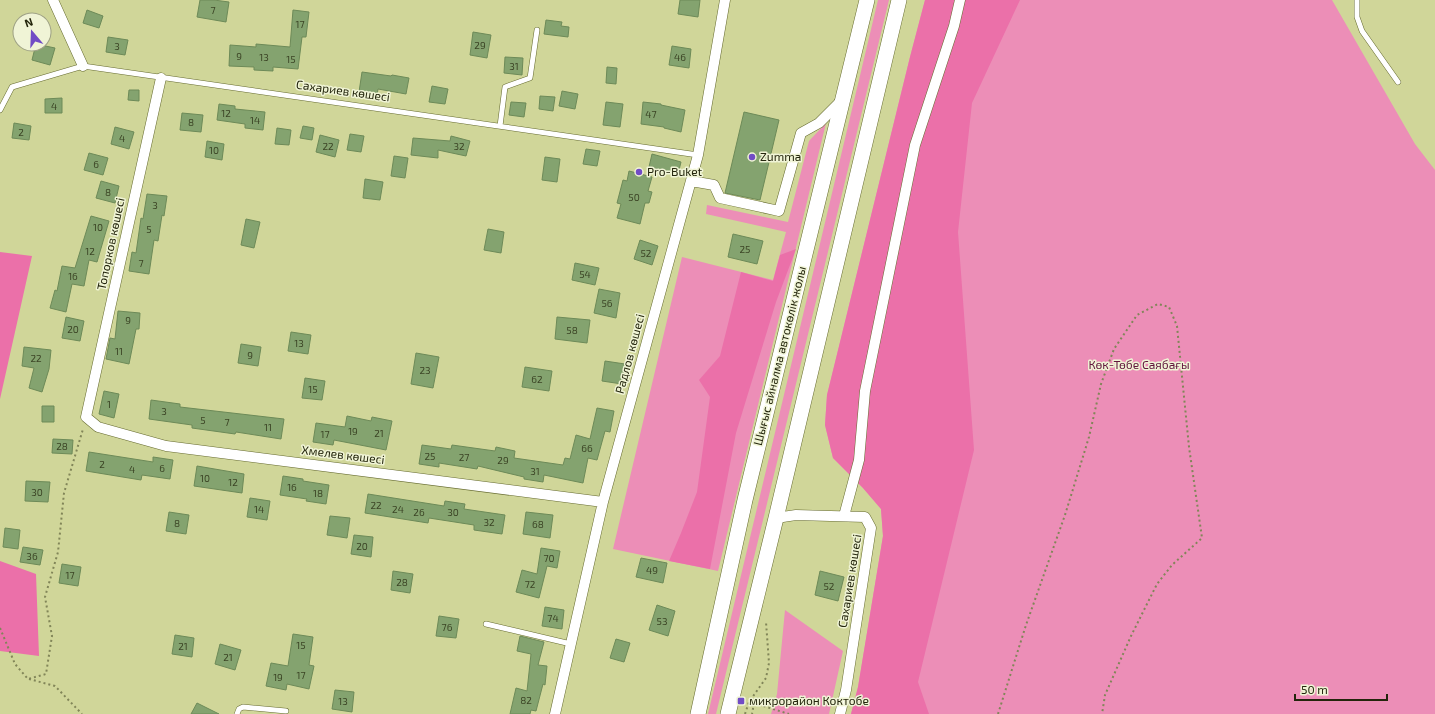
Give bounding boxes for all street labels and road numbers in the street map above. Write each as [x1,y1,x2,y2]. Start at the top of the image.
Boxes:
street label: Сахариев көшесі [295,76,391,104]
street label: Топорков көшесі [93,196,127,291]
street label: Шығыс айналма автокөлік жолы [750,265,808,447]
street label: Радлов көшесі [612,312,646,395]
street label: Хмелев көшесі [301,442,385,466]
street label: Сахариев көшесі [835,533,863,629]

